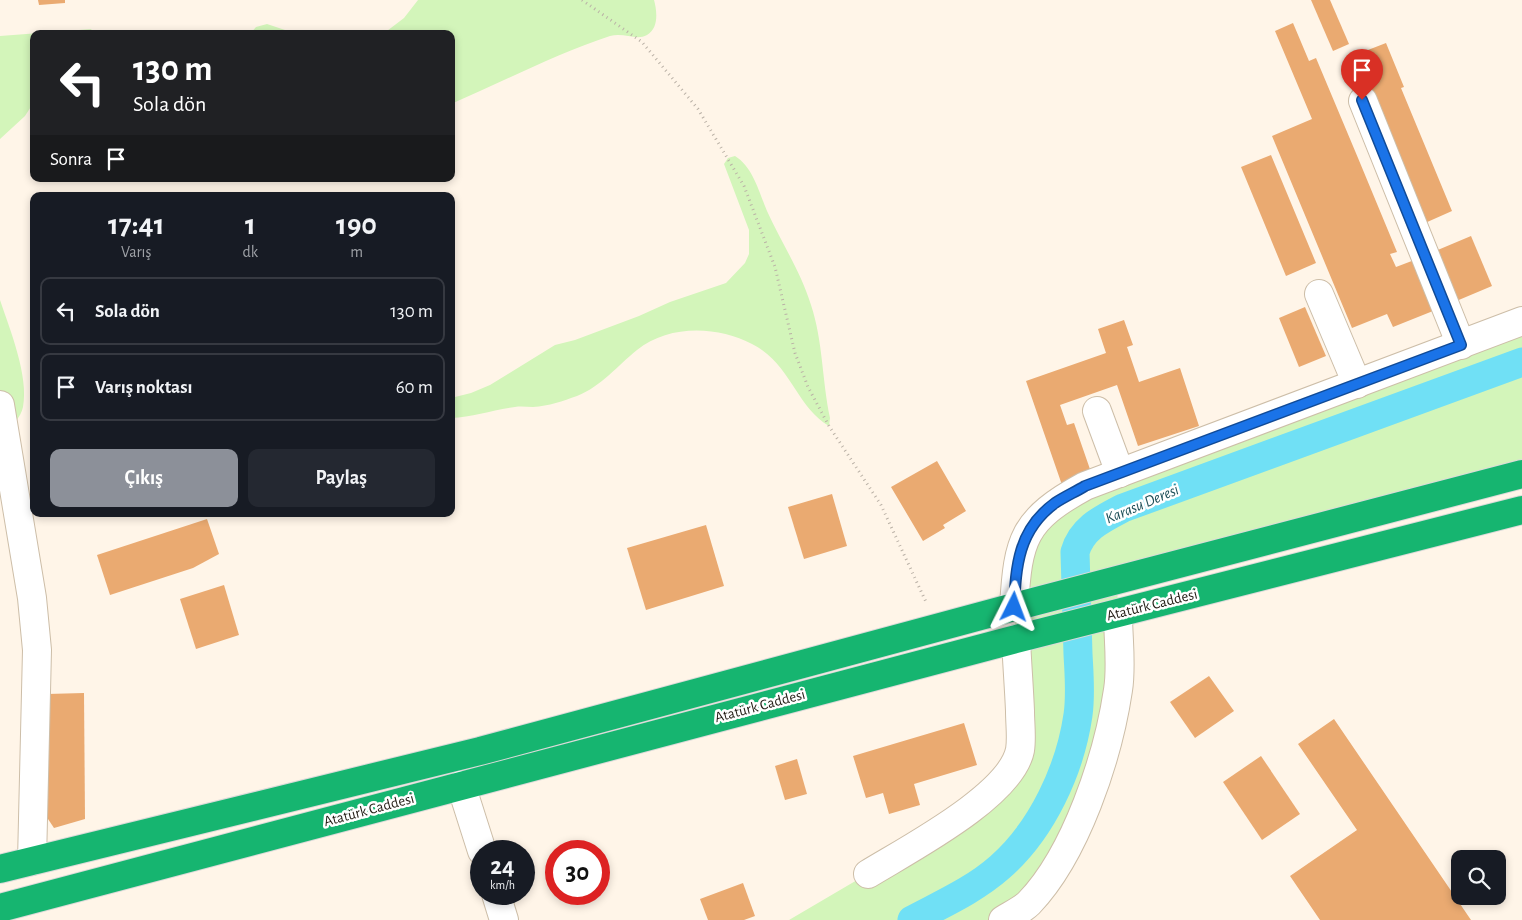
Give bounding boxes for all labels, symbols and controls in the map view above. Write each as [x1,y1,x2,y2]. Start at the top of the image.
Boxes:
pin [1341,49,1383,100]
icon: left [50,50,115,115]
text: 130 m [133,52,212,87]
icon: arrive [1348,56,1376,84]
text: Sola dön [133,93,206,115]
icon: arrive [102,145,130,173]
text: Sonra [50,150,92,169]
text: 17:41 [108,210,165,240]
text: 1 [245,210,256,240]
text: 190 [336,210,377,240]
text: Varış [121,244,151,260]
text: dk [243,244,258,260]
text: m [350,244,363,260]
icon: left [52,297,80,325]
text: Sola dön [95,302,160,321]
text: 130 m [390,302,433,321]
icon: arrive [52,373,80,401]
text: Varış noktası [95,378,193,397]
text: 60 m [396,378,433,397]
button: Çıkış [50,449,238,507]
button: Paylaş [248,449,435,507]
water label: Karasu Deresi [1103,481,1181,527]
position arrow [987,580,1039,632]
street label: Atatürk Caddesi [1105,586,1199,624]
street label: Atatürk Caddesi [713,687,807,725]
street label: Atatürk Caddesi [322,791,416,829]
speed limit sign: 30 [545,840,610,905]
map controls [1451,850,1506,905]
button: search [1451,850,1506,905]
text: 24 [490,854,515,879]
text: km/h [490,879,515,891]

